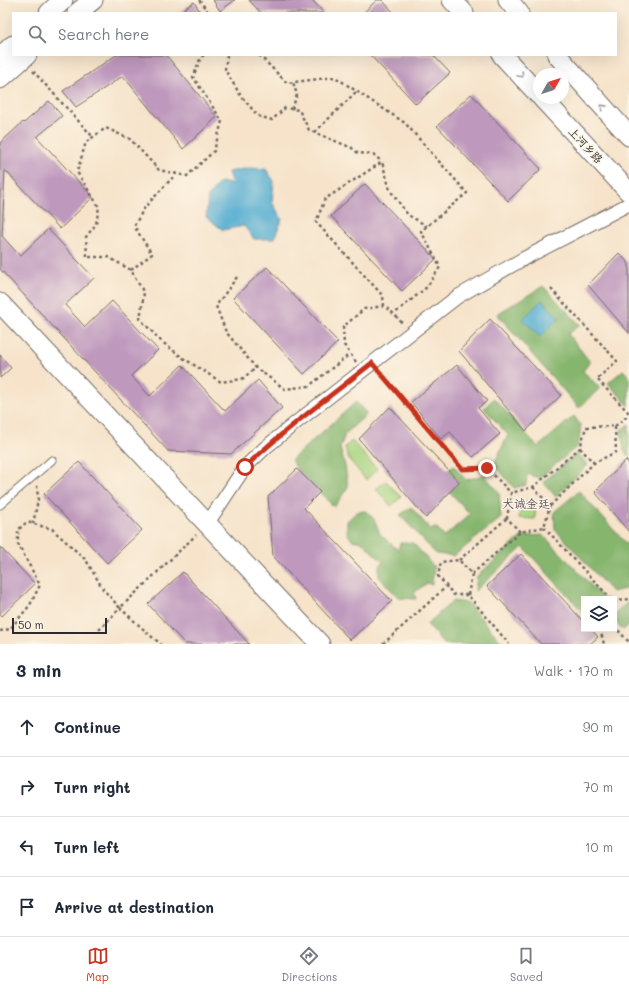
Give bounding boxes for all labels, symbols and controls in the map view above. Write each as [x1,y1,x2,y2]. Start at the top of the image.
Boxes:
search box [12,12,617,56]
icon: search [26,23,48,45]
text: Search here [58,24,149,44]
north arrow [533,68,569,104]
one-way arrow [516,70,523,78]
one-way arrow [600,104,608,112]
street label: 上河乡路 [566,124,606,166]
route start [236,458,254,476]
route end [478,459,496,477]
district label: 大诚金廷 [502,495,550,511]
map controls [581,596,617,632]
button: layers [581,596,617,632]
scale bar [12,616,107,635]
text: 50 m [18,617,44,632]
text: 3 min [16,659,61,681]
text: Walk · 170 m [534,662,613,679]
icon: ahead [16,716,38,738]
text: Continue [54,717,121,737]
text: 90 m [583,718,613,735]
icon: right [16,776,38,798]
text: Turn right [54,777,131,797]
text: 70 m [583,778,613,795]
icon: left [16,836,38,858]
text: Turn left [54,837,119,857]
text: 10 m [585,838,613,855]
icon: arrive [16,896,38,918]
text: Arrive at destination [54,897,214,917]
tab: Map [86,945,109,984]
tab: Directions [281,945,337,984]
tab: Saved [510,945,543,984]

